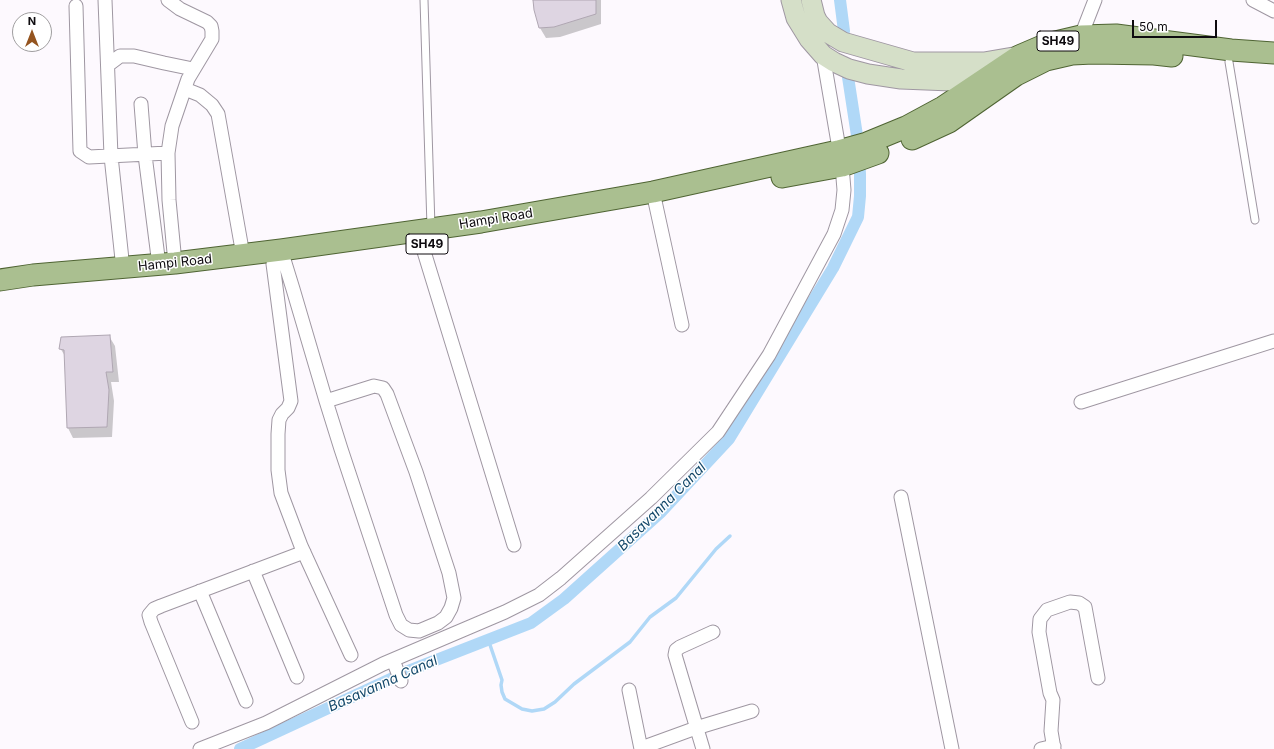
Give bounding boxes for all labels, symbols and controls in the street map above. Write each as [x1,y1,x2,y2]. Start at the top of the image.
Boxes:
north arrow [12,12,52,52]
scale bar [1134,12,1219,38]
text: N [28,14,36,28]
text: 50 m [1139,19,1168,34]
road number: SH49 [1037,31,1079,51]
street label: Hampi Road [458,205,534,233]
road number: SH49 [406,234,448,254]
street label: Hampi Road [137,251,213,275]
water label: Basavanna Canal [614,459,710,555]
water label: Basavanna Canal [326,652,440,716]

